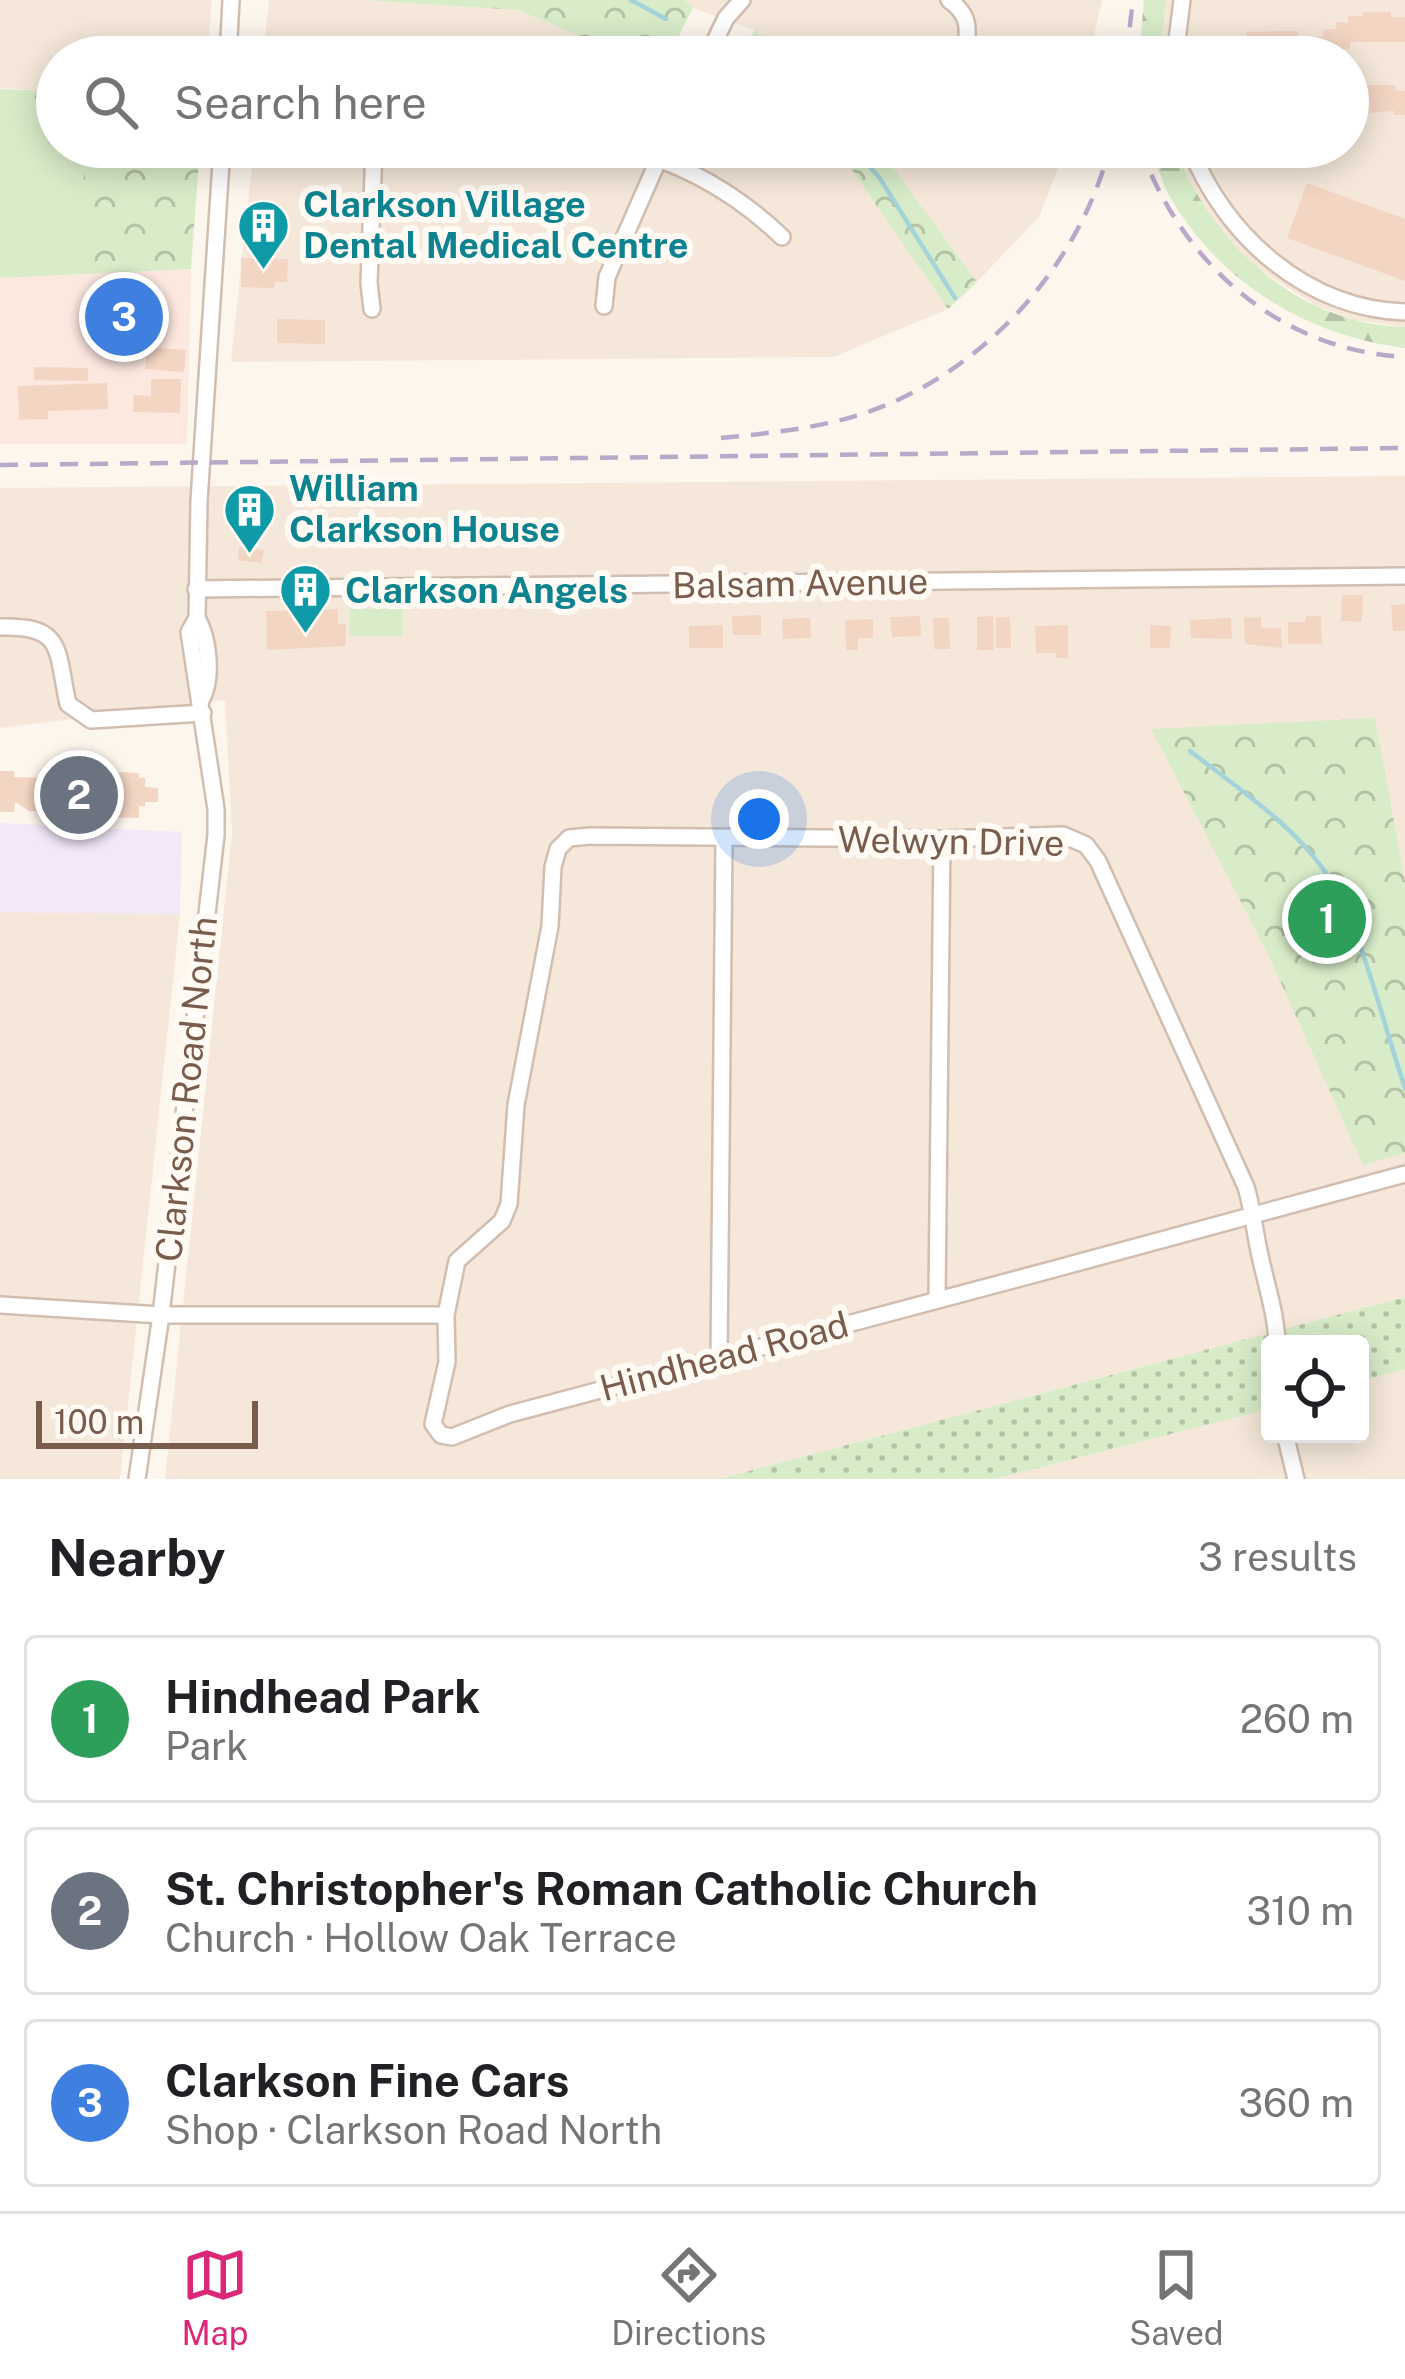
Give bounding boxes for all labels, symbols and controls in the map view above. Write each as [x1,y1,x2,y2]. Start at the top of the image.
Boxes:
search box [36,36,1369,168]
icon: search [78,69,144,135]
text: Search here [174,76,427,129]
place label: Clarkson Village Dental Medical Centre [303,183,688,266]
building icon: Clarkson Village Dental Medical Centre [236,197,292,271]
pin: 3 [85,272,163,362]
place label: William Clarkson House [289,467,560,550]
building icon: William Clarkson House [222,481,278,555]
street label: Balsam Avenue [672,560,928,606]
building icon: Clarkson Angels [278,562,334,636]
place label: Clarkson Angels [345,569,628,611]
pin: 2 [40,750,118,840]
your location [729,789,789,849]
street label: Welwyn Drive [837,818,1065,864]
pin: 1 [1288,874,1366,964]
street label: Clarkson Road North [147,914,225,1264]
street label: Hindhead Road [595,1303,853,1409]
map controls [1261,1335,1369,1443]
button: locate [1261,1335,1369,1443]
scale bar [36,1395,258,1448]
text: 100 m [54,1403,144,1441]
text: Nearby [48,1528,225,1587]
text: 3 results [1198,1534,1357,1580]
text: Hindhead Park [165,1670,480,1723]
text: 1 [82,1696,98,1742]
text: 260 m [1240,1696,1354,1742]
text: Park [165,1723,248,1769]
text: St. Christopher's Roman Catholic Church [165,1862,1038,1915]
text: 2 [78,1888,102,1934]
text: 310 m [1246,1888,1354,1934]
text: Church · Hollow Oak Terrace [165,1915,677,1961]
text: Clarkson Fine Cars [165,2054,569,2107]
text: 3 [77,2080,103,2126]
text: 360 m [1239,2080,1354,2126]
text: Shop · Clarkson Road North [165,2107,662,2153]
tab: Map [181,2242,248,2352]
tab: Directions [611,2242,766,2352]
tab: Saved [1129,2242,1224,2352]

